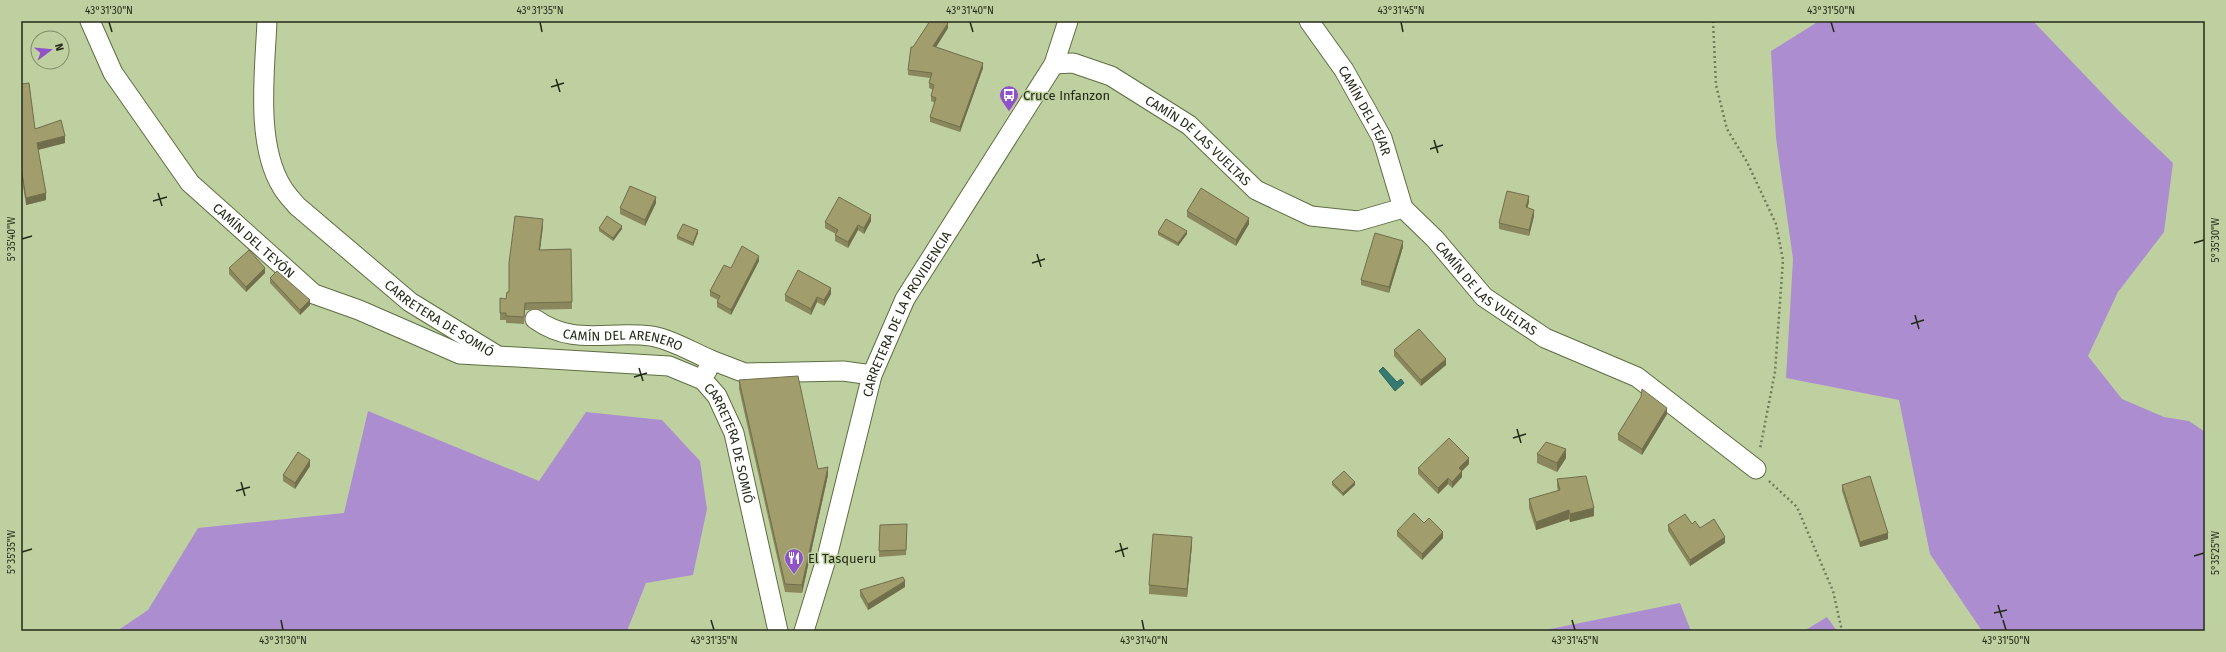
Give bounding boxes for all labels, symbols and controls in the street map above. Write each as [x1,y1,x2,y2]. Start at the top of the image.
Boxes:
text: 43°31'30"N [85,5,133,17]
text: 43°31'35"N [516,5,564,17]
text: 43°31'40"N [946,5,994,17]
text: 43°31'45"N [1378,5,1424,17]
text: 43°31'50"N [1807,5,1855,17]
north arrow [30,30,70,70]
text: N [52,42,66,53]
street label: CAMÍN DEL TEJAR [1335,63,1394,157]
bus stop icon: Cruce Infanzon [998,84,1020,112]
place label: Cruce Infanzon [1023,88,1110,103]
street label: CAMÍN DE LAS VUELTAS [1143,93,1254,189]
street label: CAMÍN DEL TEYÓN [210,200,298,281]
text: 5°35'40"W [6,216,18,261]
text: 5°35'30"W [2210,217,2222,262]
street label: CARRETERA DE LA PROVIDENCIA [860,228,955,398]
street label: CAMÍN DE LAS VUELTAS [1432,239,1540,339]
street label: CARRETERA DE SOMIÓ [382,277,497,360]
street label: CAMÍN DEL ARENERO [561,326,685,354]
street label: CARRETERA DE SOMIÓ [701,380,756,505]
text: 5°35'35"W [6,529,18,574]
text: 5°35'25"W [2210,530,2222,575]
restaurant icon: El Tasqueru [783,547,805,575]
place label: El Tasqueru [808,551,876,566]
text: 43°31'30"N [259,635,307,647]
text: 43°31'35"N [690,635,738,647]
text: 43°31'40"N [1120,635,1168,647]
text: 43°31'45"N [1552,635,1598,647]
text: 43°31'50"N [1982,635,2030,647]

